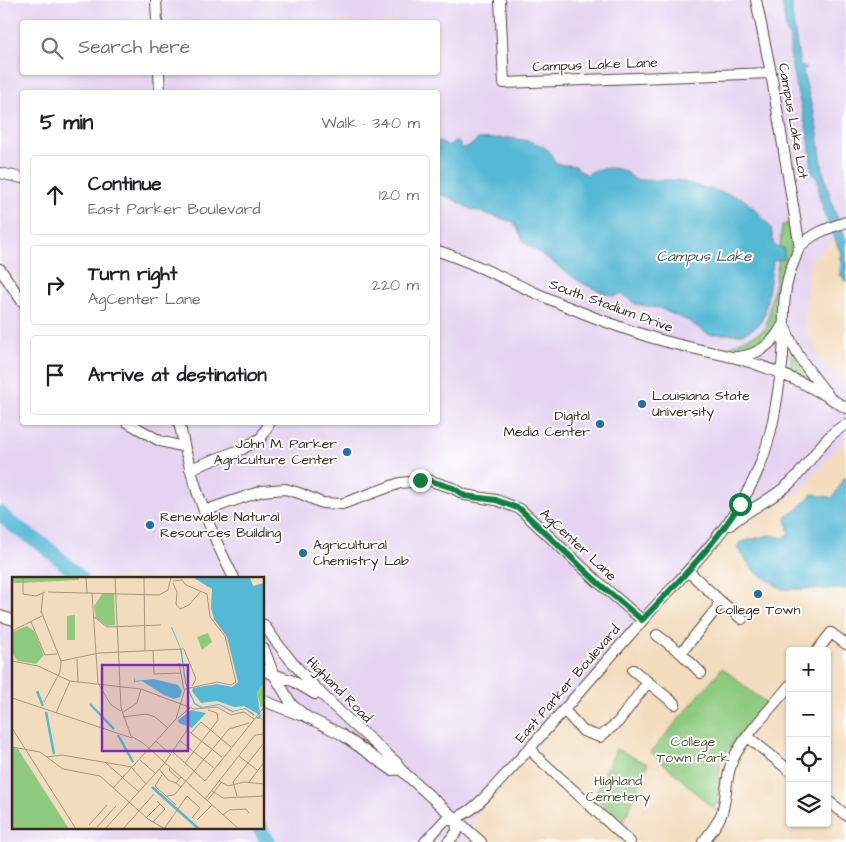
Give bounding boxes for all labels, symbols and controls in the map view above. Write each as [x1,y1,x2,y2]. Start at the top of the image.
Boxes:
search box [20,20,440,75]
icon: search [38,34,66,62]
text: Search here [78,34,190,61]
street label: Campus Lake Lane [532,53,658,77]
street label: Campus Lake Lot [773,62,813,181]
text: 5 min [40,108,93,137]
text: Walk · 340 m [321,112,420,134]
text: Continue [88,171,162,198]
icon: ahead [41,181,69,209]
text: 120 m [379,184,419,206]
text: East Parker Boulevard [88,198,261,220]
water label: Campus Lake [657,246,752,267]
text: Turn right [88,261,177,288]
icon: right [41,271,69,299]
text: 220 m [372,274,419,296]
street label: South Stadium Drive [546,274,676,338]
text: AgCenter Lane [88,288,201,310]
icon: arrive [41,361,69,389]
text: Arrive at destination [88,362,267,389]
place label: Louisiana State University [652,386,750,422]
marker: Louisiana State University [636,398,648,410]
place label: Digital Media Center [503,406,590,442]
marker: Digital Media Center [594,418,606,430]
place label: John M. Parker Agriculture Center [214,434,337,470]
marker: John M. Parker Agriculture Center [341,446,353,458]
route end [409,469,432,492]
route start [729,493,752,516]
street label: AgCenter Lane [535,504,621,586]
place label: Renewable Natural Resources Building [160,507,281,543]
marker: Renewable Natural Resources Building [144,519,156,531]
place label: Agricultural Chemistry Lab [313,535,409,571]
marker: Agricultural Chemistry Lab [297,547,309,559]
inset map [12,577,265,830]
marker: College Town [752,588,764,600]
place label: College Town [715,600,801,620]
street label: East Parker Boulevard [511,620,625,748]
map controls [786,647,831,827]
button: + [786,647,831,692]
street label: Highland Road [302,653,376,727]
button: − [786,692,831,737]
park label: College Town Park [657,732,730,768]
button: locate [786,737,831,782]
park label: Highland Cemetery [586,771,651,807]
button: layers [786,782,831,827]

